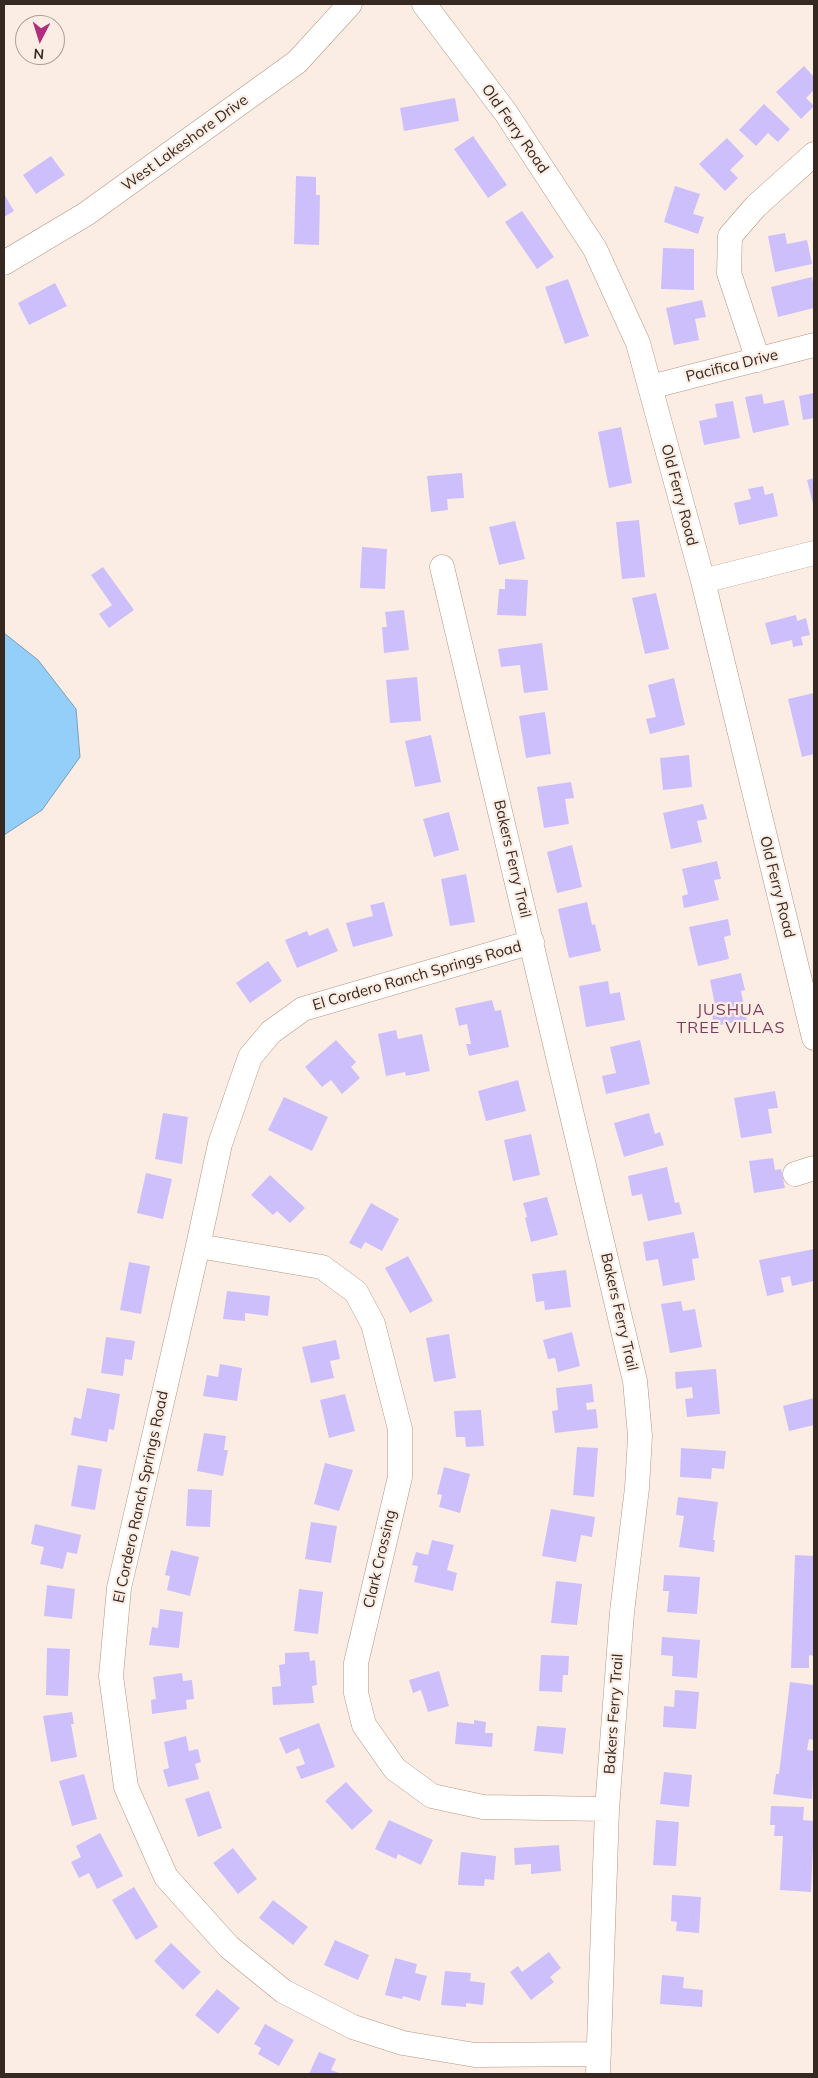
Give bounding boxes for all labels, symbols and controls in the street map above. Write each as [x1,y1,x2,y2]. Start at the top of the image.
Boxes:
north arrow [15,15,65,65]
text: N [33,45,45,63]
street label: Old Ferry Road [478,81,552,177]
street label: West Lakeshore Drive [118,91,252,195]
street label: Pacifica Drive [684,346,780,386]
street label: Old Ferry Road [657,442,701,548]
street label: Bakers Ferry Trail [490,798,534,920]
street label: Old Ferry Road [756,834,798,940]
street label: El Cordero Ranch Springs Road [310,938,524,1014]
district label: JUSHUA TREE VILLAS [675,1000,787,1038]
street label: Bakers Ferry Trail [597,1251,641,1373]
street label: El Cordero Ranch Springs Road [110,1389,172,1605]
street label: Clark Crossing [360,1508,400,1610]
street label: Bakers Ferry Trail [601,1653,627,1775]

